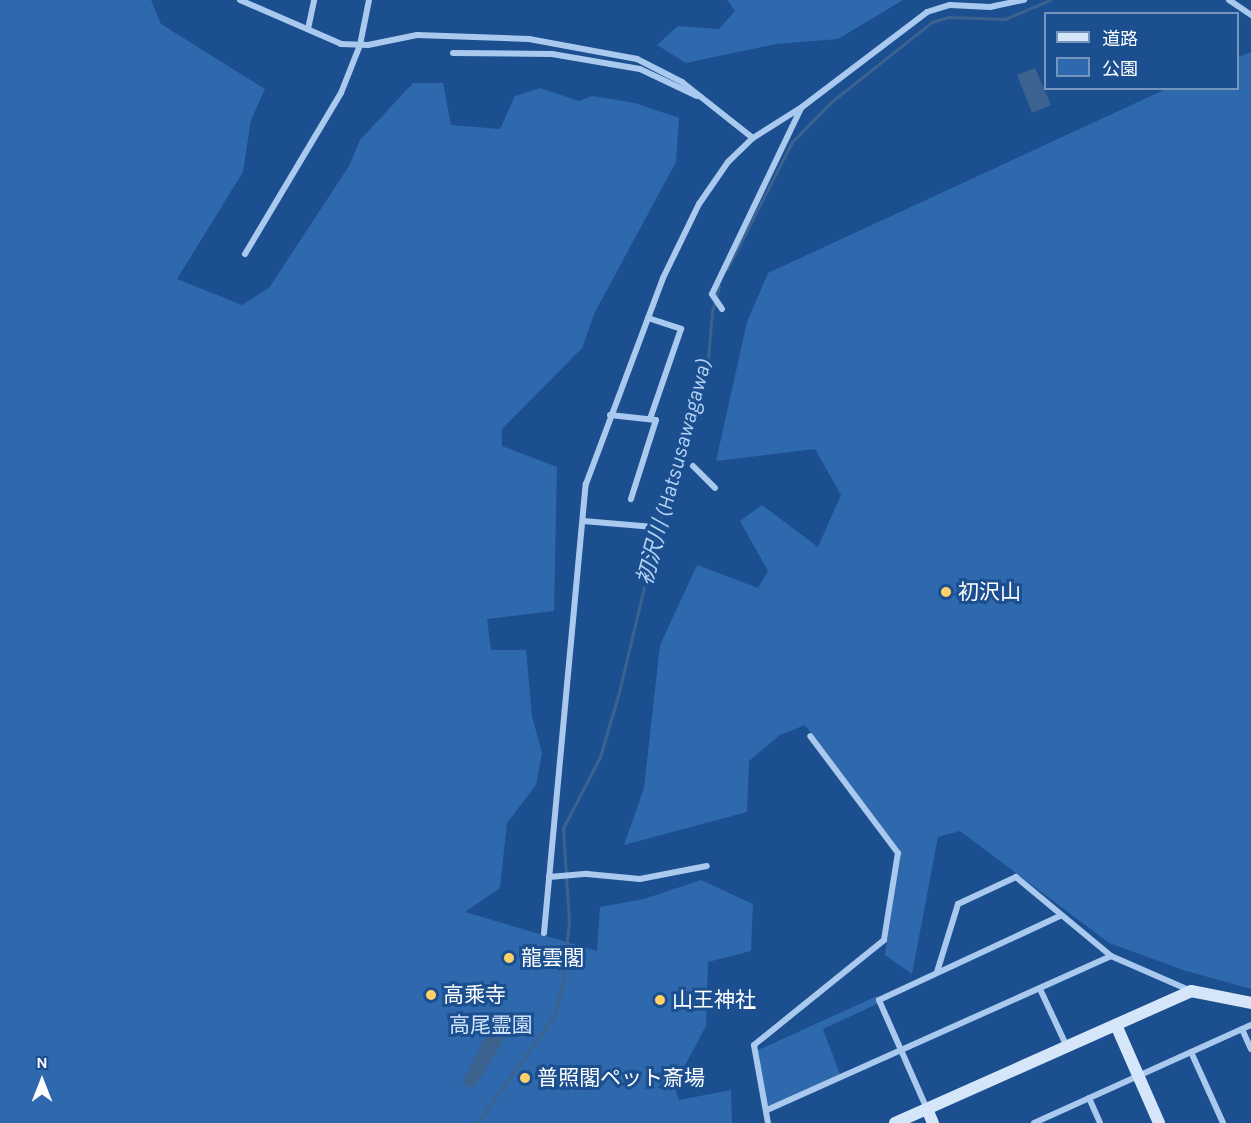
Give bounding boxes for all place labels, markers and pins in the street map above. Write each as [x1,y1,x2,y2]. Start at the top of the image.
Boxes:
place label: 初沢山 [958,579,1021,605]
marker: 初沢山 [939,585,953,599]
place label: 龍雲閣 [521,945,584,971]
marker: 龍雲閣 [502,951,516,965]
place label: 高乘寺 [443,982,506,1008]
place label: 山王神社 [672,987,756,1013]
marker: 高乘寺 [424,988,438,1002]
marker: 山王神社 [653,993,667,1007]
place label: 普照閣ペット斎場 [537,1065,705,1091]
marker: 普照閣ペット斎場 [518,1071,532,1085]

